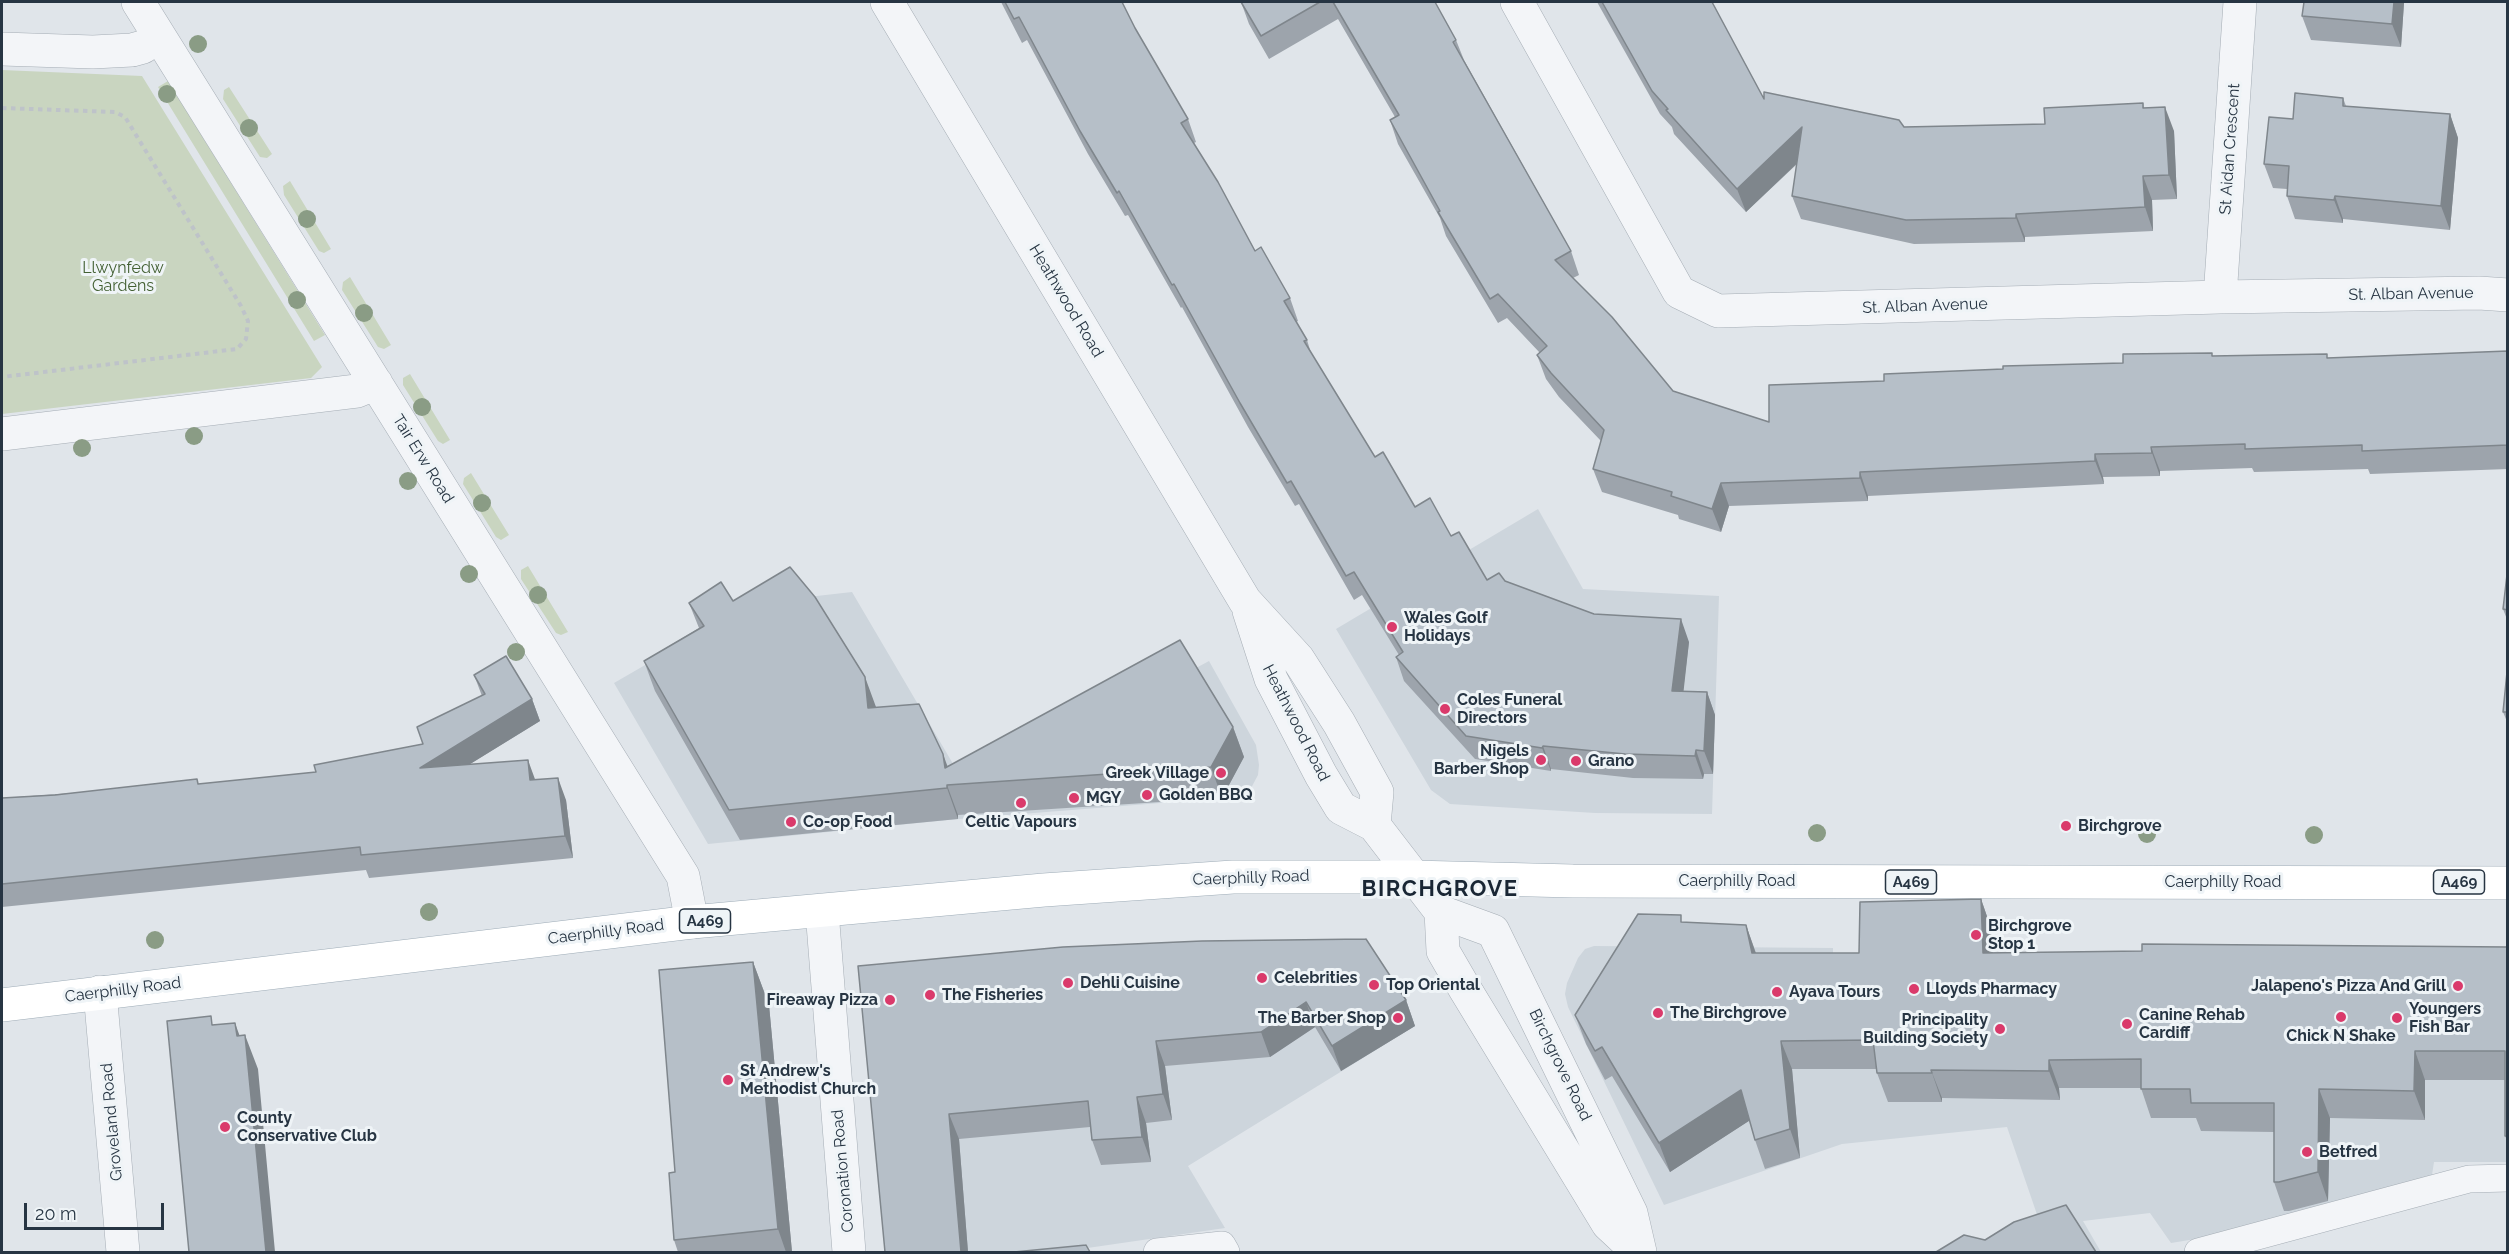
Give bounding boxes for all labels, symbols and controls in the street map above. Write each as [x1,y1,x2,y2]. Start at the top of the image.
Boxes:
street label: St Aidan Crescent [2216,83,2244,215]
street label: Heathwood Road [1025,241,1107,361]
park label: Llwynfedw Gardens [82,258,164,296]
street label: St. Alban Avenue [2348,283,2474,305]
street label: St. Alban Avenue [1862,294,1988,318]
street label: Tair Erw Road [388,411,458,507]
place label: Wales Golf Holidays [1404,608,1488,646]
marker: Wales Golf Holidays [1385,620,1399,634]
street label: Heathwood Road [1258,661,1334,785]
place label: Coles Funeral Directors [1457,690,1562,728]
marker: Coles Funeral Directors [1438,702,1452,716]
place label: Nigels Barber Shop [1434,741,1529,779]
place label: Grano [1588,751,1634,771]
marker: Nigels Barber Shop [1534,753,1548,767]
marker: Grano [1569,754,1583,768]
place label: Greek Village [1105,763,1209,783]
marker: Greek Village [1214,766,1228,780]
place label: Golden BBQ [1159,785,1253,805]
place label: MGY [1086,788,1121,808]
marker: Golden BBQ [1140,788,1154,802]
marker: MGY [1067,791,1081,805]
marker: Celtic Vapours [1014,796,1028,810]
place label: Co-op Food [803,812,892,832]
place label: Celtic Vapours [965,812,1077,832]
marker: Co-op Food [784,815,798,829]
place label: Birchgrove [2078,816,2161,836]
marker: Birchgrove [2059,819,2073,833]
street label: Caerphilly Road [1192,866,1310,890]
road number: A469 [1886,870,1936,894]
road number: A469 [2434,870,2484,894]
street label: Caerphilly Road [1679,871,1795,891]
street label: Caerphilly Road [2165,872,2281,892]
district label: BIRCHGROVE [1362,876,1518,902]
road number: A469 [680,909,730,933]
street label: Caerphilly Road [547,915,665,949]
place label: Birchgrove Stop 1 [1988,916,2071,954]
marker: Birchgrove Stop 1 [1969,928,1983,942]
place label: Celebrities [1274,968,1357,988]
marker: Celebrities [1255,971,1269,985]
street label: Caerphilly Road [64,973,182,1007]
place label: Dehli Cuisine [1080,973,1180,993]
place label: Top Oriental [1386,975,1480,995]
marker: Dehli Cuisine [1061,976,1075,990]
place label: Jalapeno's Pizza And Grill [2251,976,2446,996]
marker: Top Oriental [1367,978,1381,992]
place label: Lloyds Pharmacy [1926,979,2057,999]
marker: Jalapeno's Pizza And Grill [2451,979,2465,993]
place label: Ayava Tours [1789,982,1880,1002]
marker: Lloyds Pharmacy [1907,982,1921,996]
place label: The Fisheries [942,985,1043,1005]
marker: Ayava Tours [1770,985,1784,999]
marker: The Fisheries [923,988,937,1002]
place label: Fireaway Pizza [766,990,878,1010]
marker: Fireaway Pizza [883,993,897,1007]
place label: Youngers Fish Bar [2409,999,2481,1037]
place label: The Birchgrove [1670,1003,1786,1023]
place label: Canine Rehab Cardiff [2139,1005,2245,1043]
street label: Birchgrove Road [1525,1006,1595,1124]
marker: The Birchgrove [1651,1006,1665,1020]
place label: The Barber Shop [1258,1008,1386,1028]
place label: Principality Building Society [1863,1010,1988,1048]
marker: Chick N Shake [2334,1010,2348,1024]
marker: The Barber Shop [1391,1011,1405,1025]
marker: Youngers Fish Bar [2390,1011,2404,1025]
marker: Canine Rehab Cardiff [2120,1017,2134,1031]
marker: Principality Building Society [1993,1022,2007,1036]
place label: Chick N Shake [2286,1026,2396,1046]
place label: St Andrew's Methodist Church [740,1061,876,1099]
street label: Groveland Road [97,1062,127,1182]
marker: St Andrew's Methodist Church [721,1073,735,1087]
place label: County Conservative Club [237,1108,377,1146]
street label: Coronation Road [828,1109,858,1233]
marker: County Conservative Club [218,1120,232,1134]
place label: Betfred [2319,1142,2377,1162]
marker: Betfred [2300,1145,2314,1159]
scale bar [27,1191,166,1229]
text: 20 m [35,1203,77,1224]

